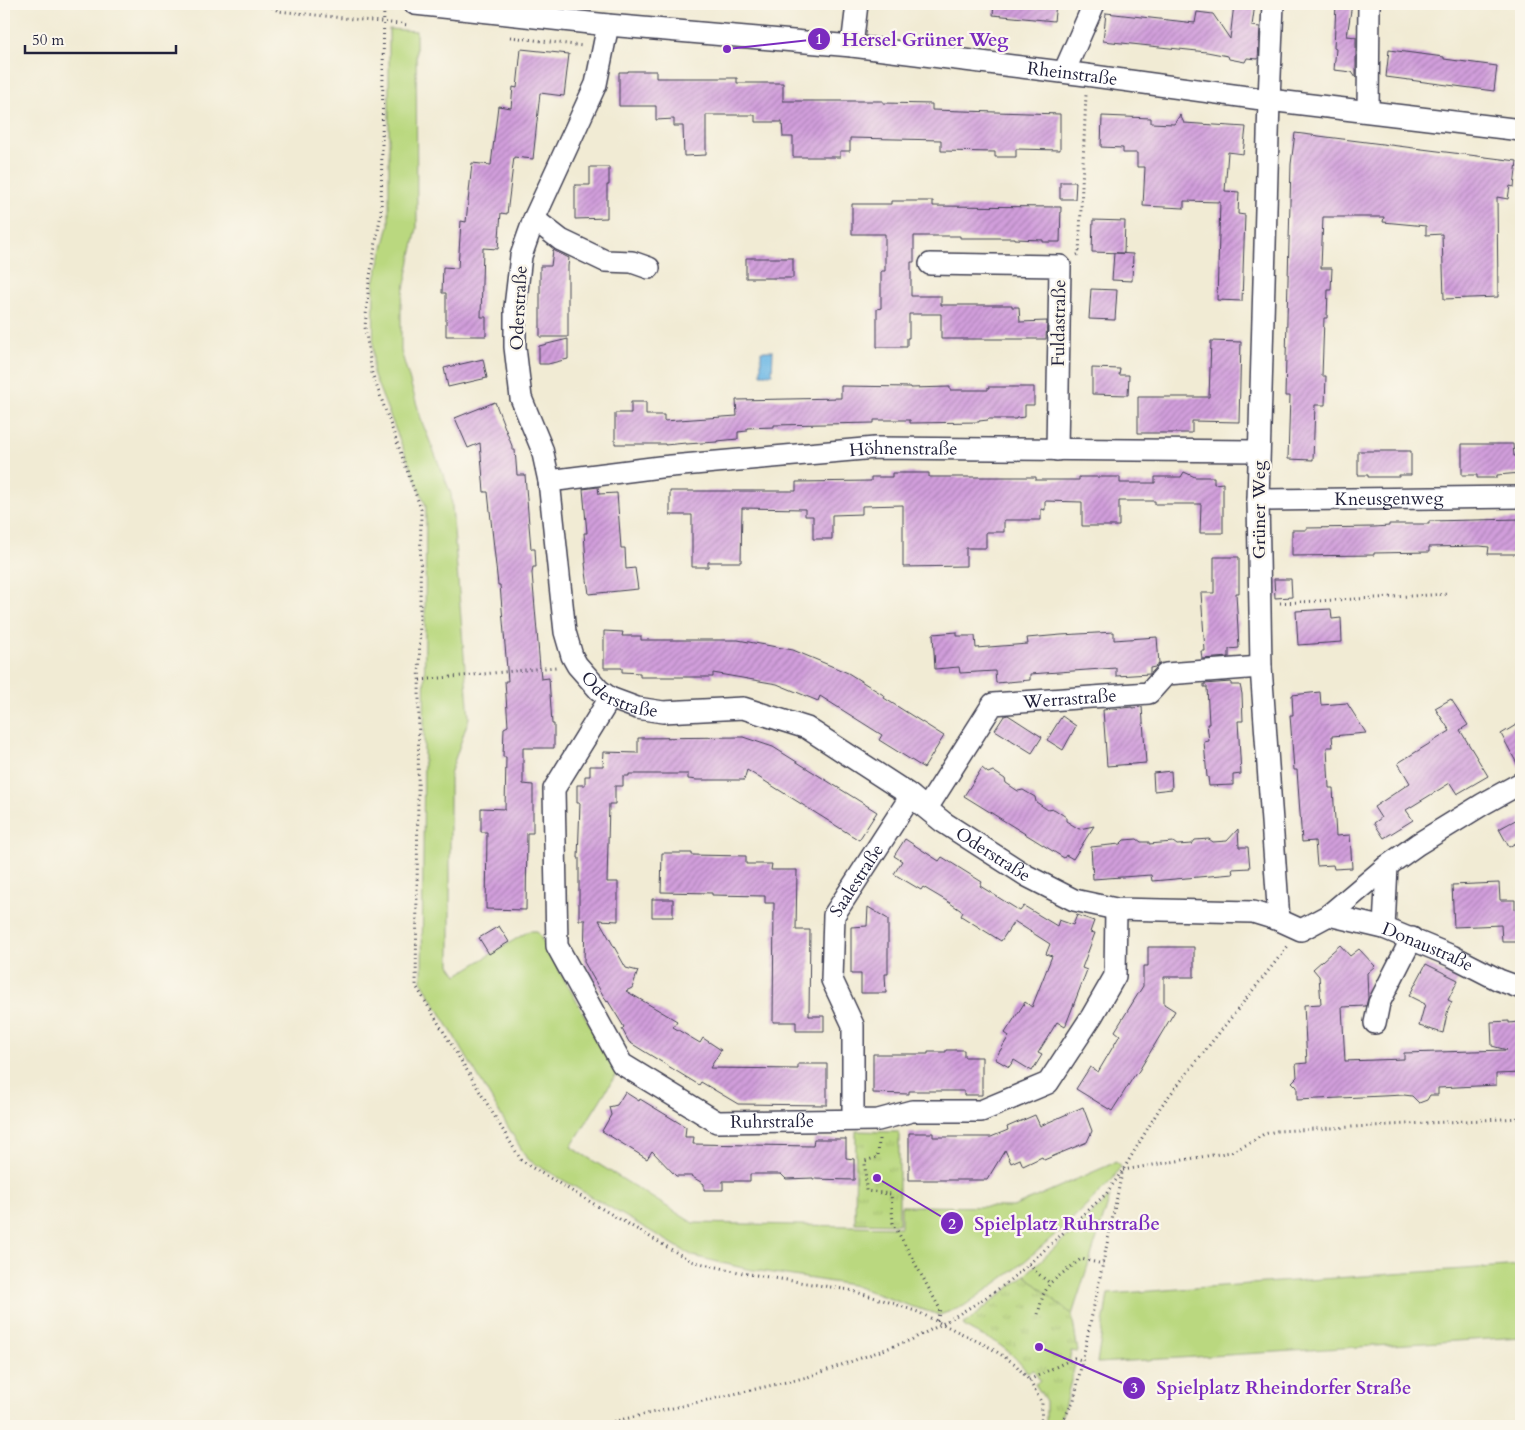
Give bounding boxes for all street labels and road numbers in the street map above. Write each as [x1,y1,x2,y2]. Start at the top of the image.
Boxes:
street label: Rheinstraße [1026,55,1119,92]
street label: Oderstraße [504,265,534,351]
street label: Fuldastraße [1046,279,1072,367]
street label: Höhnenstraße [848,435,958,463]
street label: Grüner Weg [1247,460,1272,559]
street label: Kneusgenweg [1334,485,1445,512]
street label: Oderstraße [575,666,660,724]
street label: Werrastraße [1021,683,1117,714]
street label: Oderstraße [951,821,1036,888]
street label: Saalestraße [824,839,889,922]
street label: Donaustraße [1378,916,1478,977]
street label: Ruhrstraße [730,1108,814,1134]

